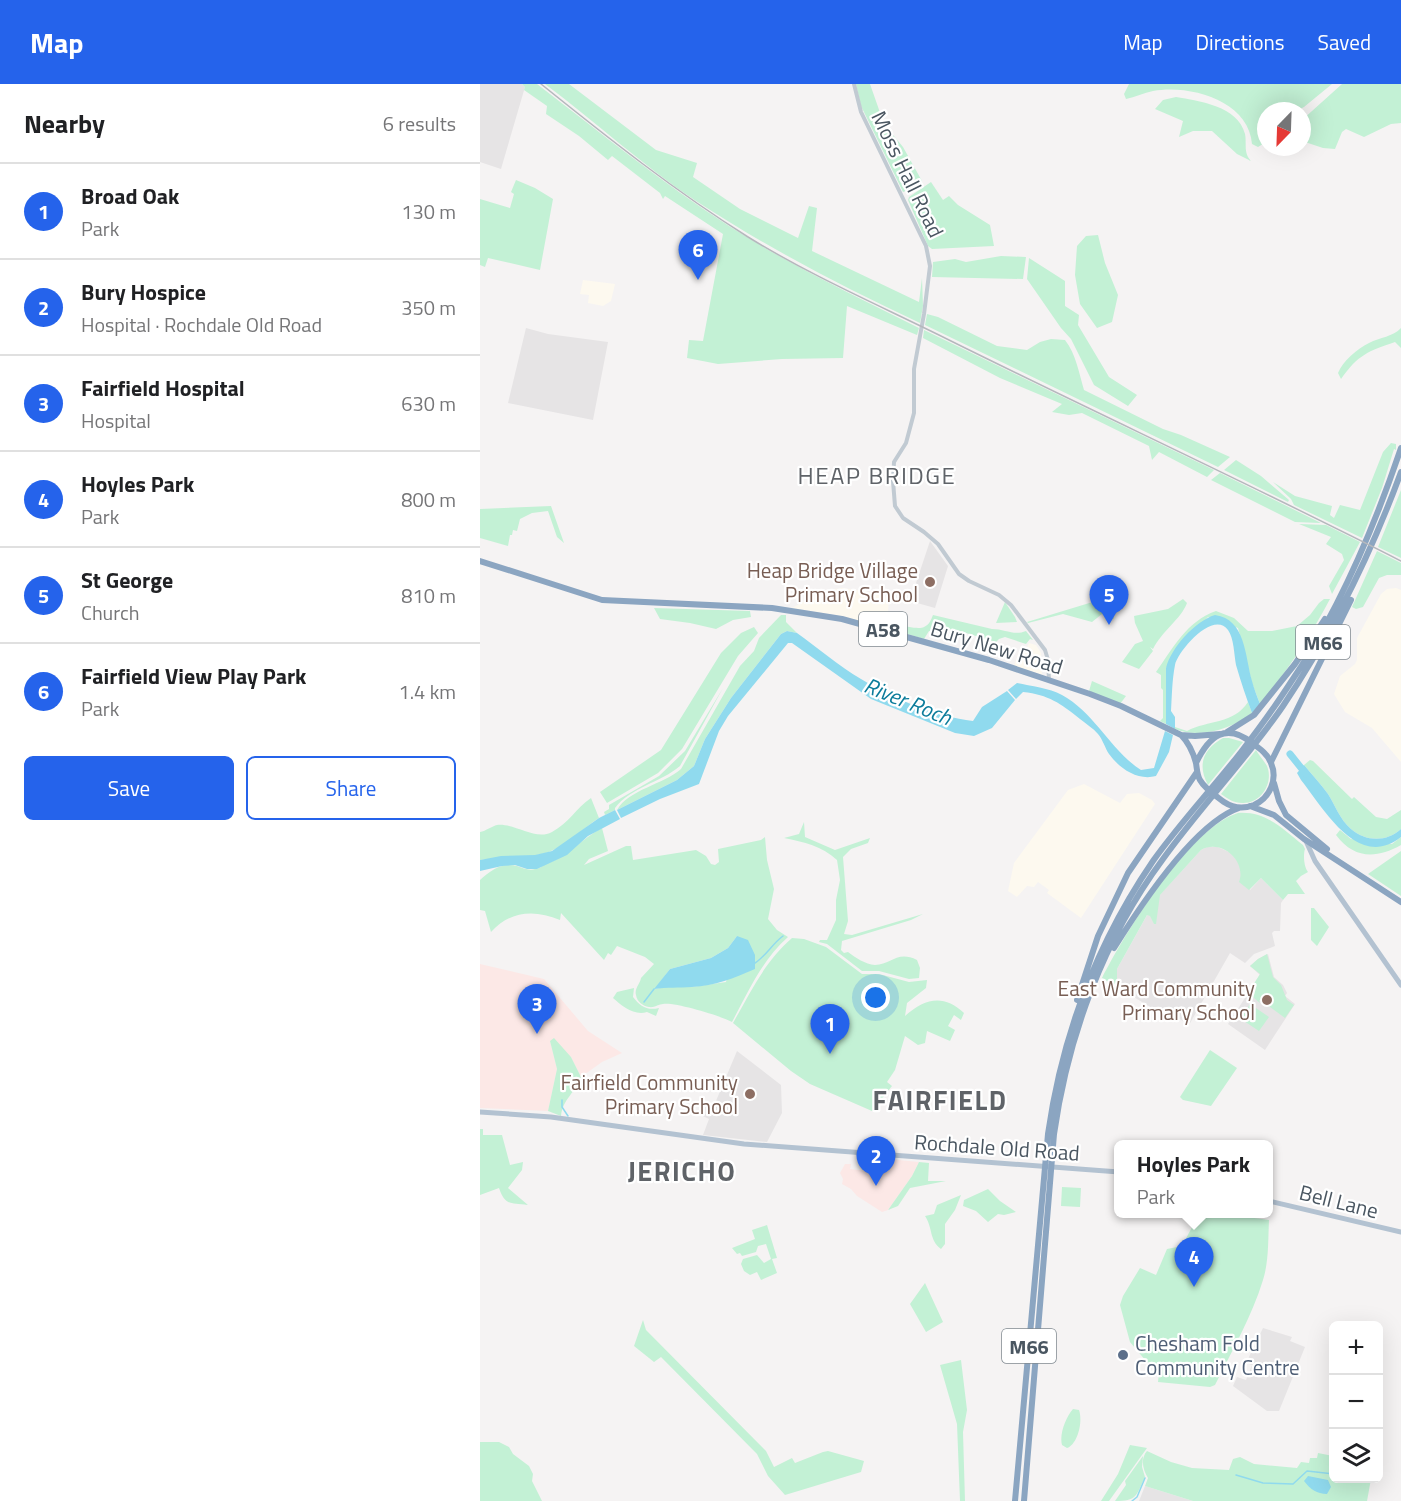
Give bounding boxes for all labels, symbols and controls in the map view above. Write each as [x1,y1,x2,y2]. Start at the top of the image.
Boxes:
text: Map [30,21,84,64]
text: Map [1123,26,1163,58]
text: Directions [1196,26,1285,58]
text: Saved [1318,26,1371,58]
north arrow [1257,102,1311,156]
text: Nearby [24,104,105,143]
street label: Moss Hall Road [864,105,952,243]
text: 6 results [383,108,456,139]
text: Broad Oak [81,179,179,213]
text: 1 [38,196,49,227]
text: 130 m [401,196,456,227]
text: Park [81,213,119,244]
pin: 6 [678,230,718,280]
text: Bury Hospice [81,275,206,309]
text: 2 [38,292,49,323]
text: 350 m [401,292,456,323]
text: Hospital · Rochdale Old Road [81,309,322,340]
text: Fairfield Hospital [81,371,245,405]
text: 3 [38,388,49,419]
text: 630 m [401,388,456,419]
text: Hospital [81,405,151,436]
district label: HEAP BRIDGE [798,457,956,493]
text: Hoyles Park [81,467,194,501]
text: 4 [38,484,49,515]
text: 800 m [401,484,456,515]
text: Park [81,501,119,532]
place label: Heap Bridge Village Primary School [747,554,918,610]
text: St George [81,563,173,597]
marker: Heap Bridge Village Primary School [923,575,937,589]
pin: 5 [1090,576,1128,625]
text: 5 [38,580,49,611]
text: 810 m [401,580,456,611]
text: Church [81,597,139,628]
road number: A58 [859,612,907,646]
street label: Bury New Road [927,612,1067,682]
road number: M66 [1296,625,1350,659]
text: Fairfield View Play Park [81,659,306,693]
water label: River Roch [859,668,958,734]
text: 6 [38,676,49,707]
text: 1.4 km [399,676,456,707]
text: Park [81,693,119,724]
button: Save [24,756,234,820]
button: Share [246,756,456,820]
place label: East Ward Community Primary School [1058,972,1255,1028]
your location [861,983,890,1012]
pin: 3 [518,984,556,1034]
marker: East Ward Community Primary School [1260,993,1274,1007]
pin: 1 [810,1004,850,1054]
place label: Fairfield Community Primary School [561,1066,738,1122]
district label: FAIRFIELD [873,1079,1007,1120]
marker: Fairfield Community Primary School [743,1087,757,1101]
street label: Rochdale Old Road [913,1125,1081,1169]
pin: 2 [856,1136,896,1186]
popup [1114,1140,1273,1218]
text: Hoyles Park [1137,1147,1250,1181]
district label: JERICHO [628,1150,736,1191]
street label: Bell Lane [1296,1176,1382,1226]
text: Park [1137,1181,1175,1212]
pin: 4 [1174,1238,1214,1287]
map controls [1329,1321,1383,1483]
button: + [1329,1321,1383,1375]
place label: Chesham Fold Community Centre [1135,1327,1300,1383]
road number: M66 [1002,1329,1056,1363]
marker: Chesham Fold Community Centre [1116,1348,1130,1362]
button: − [1329,1375,1383,1429]
button: layers [1329,1429,1383,1483]

